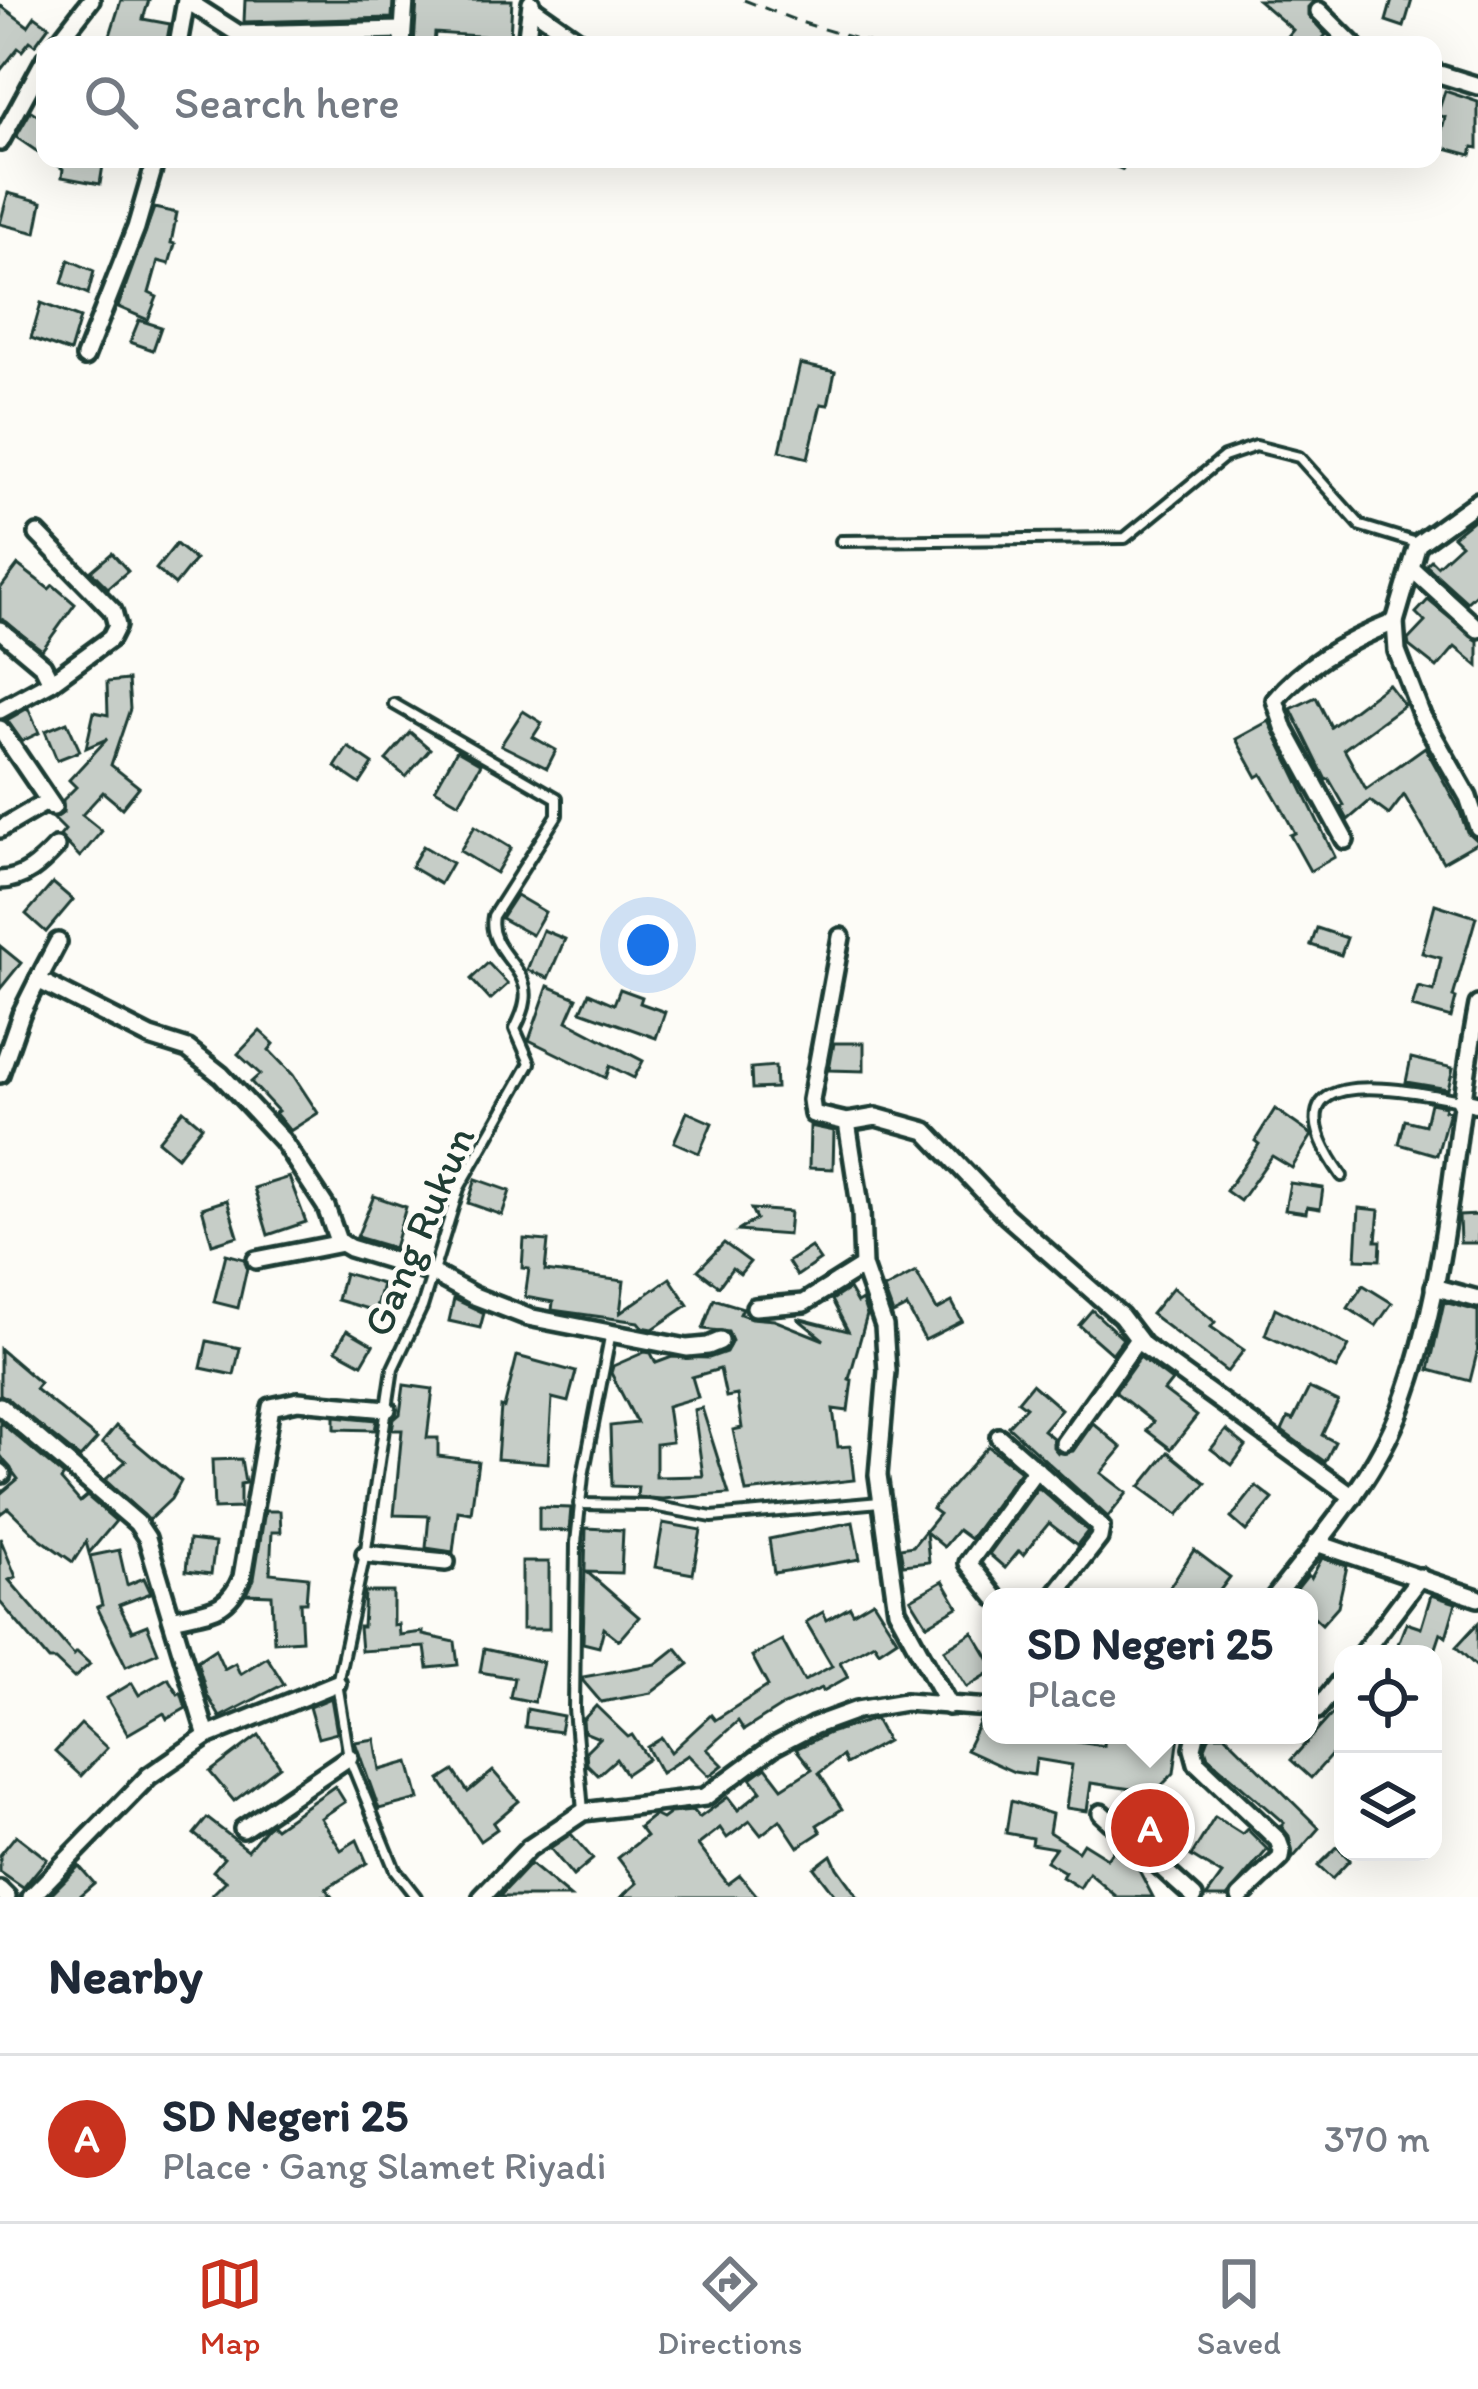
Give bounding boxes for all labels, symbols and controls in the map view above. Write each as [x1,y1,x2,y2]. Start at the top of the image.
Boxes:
search box [36,36,1442,168]
icon: search [78,69,144,135]
text: Search here [174,75,400,129]
your location [618,915,678,975]
street label: Gang Rukun [351,1119,486,1344]
popup [982,1588,1318,1744]
text: SD Negeri 25 [1027,1616,1273,1670]
map controls [1334,1645,1442,1861]
button: locate [1334,1645,1442,1753]
text: Place [1027,1670,1117,1717]
button: layers [1334,1753,1442,1861]
pin: A [1111,1783,1189,1873]
text: Nearby [48,1945,203,2006]
text: SD Negeri 25 [162,2088,408,2142]
text: A [75,2115,99,2162]
text: 370 m [1324,2115,1430,2162]
text: Place · Gang Slamet Riyadi [162,2142,606,2189]
tab: Map [197,2251,263,2362]
tab: Directions [657,2251,802,2362]
tab: Saved [1197,2251,1281,2362]

